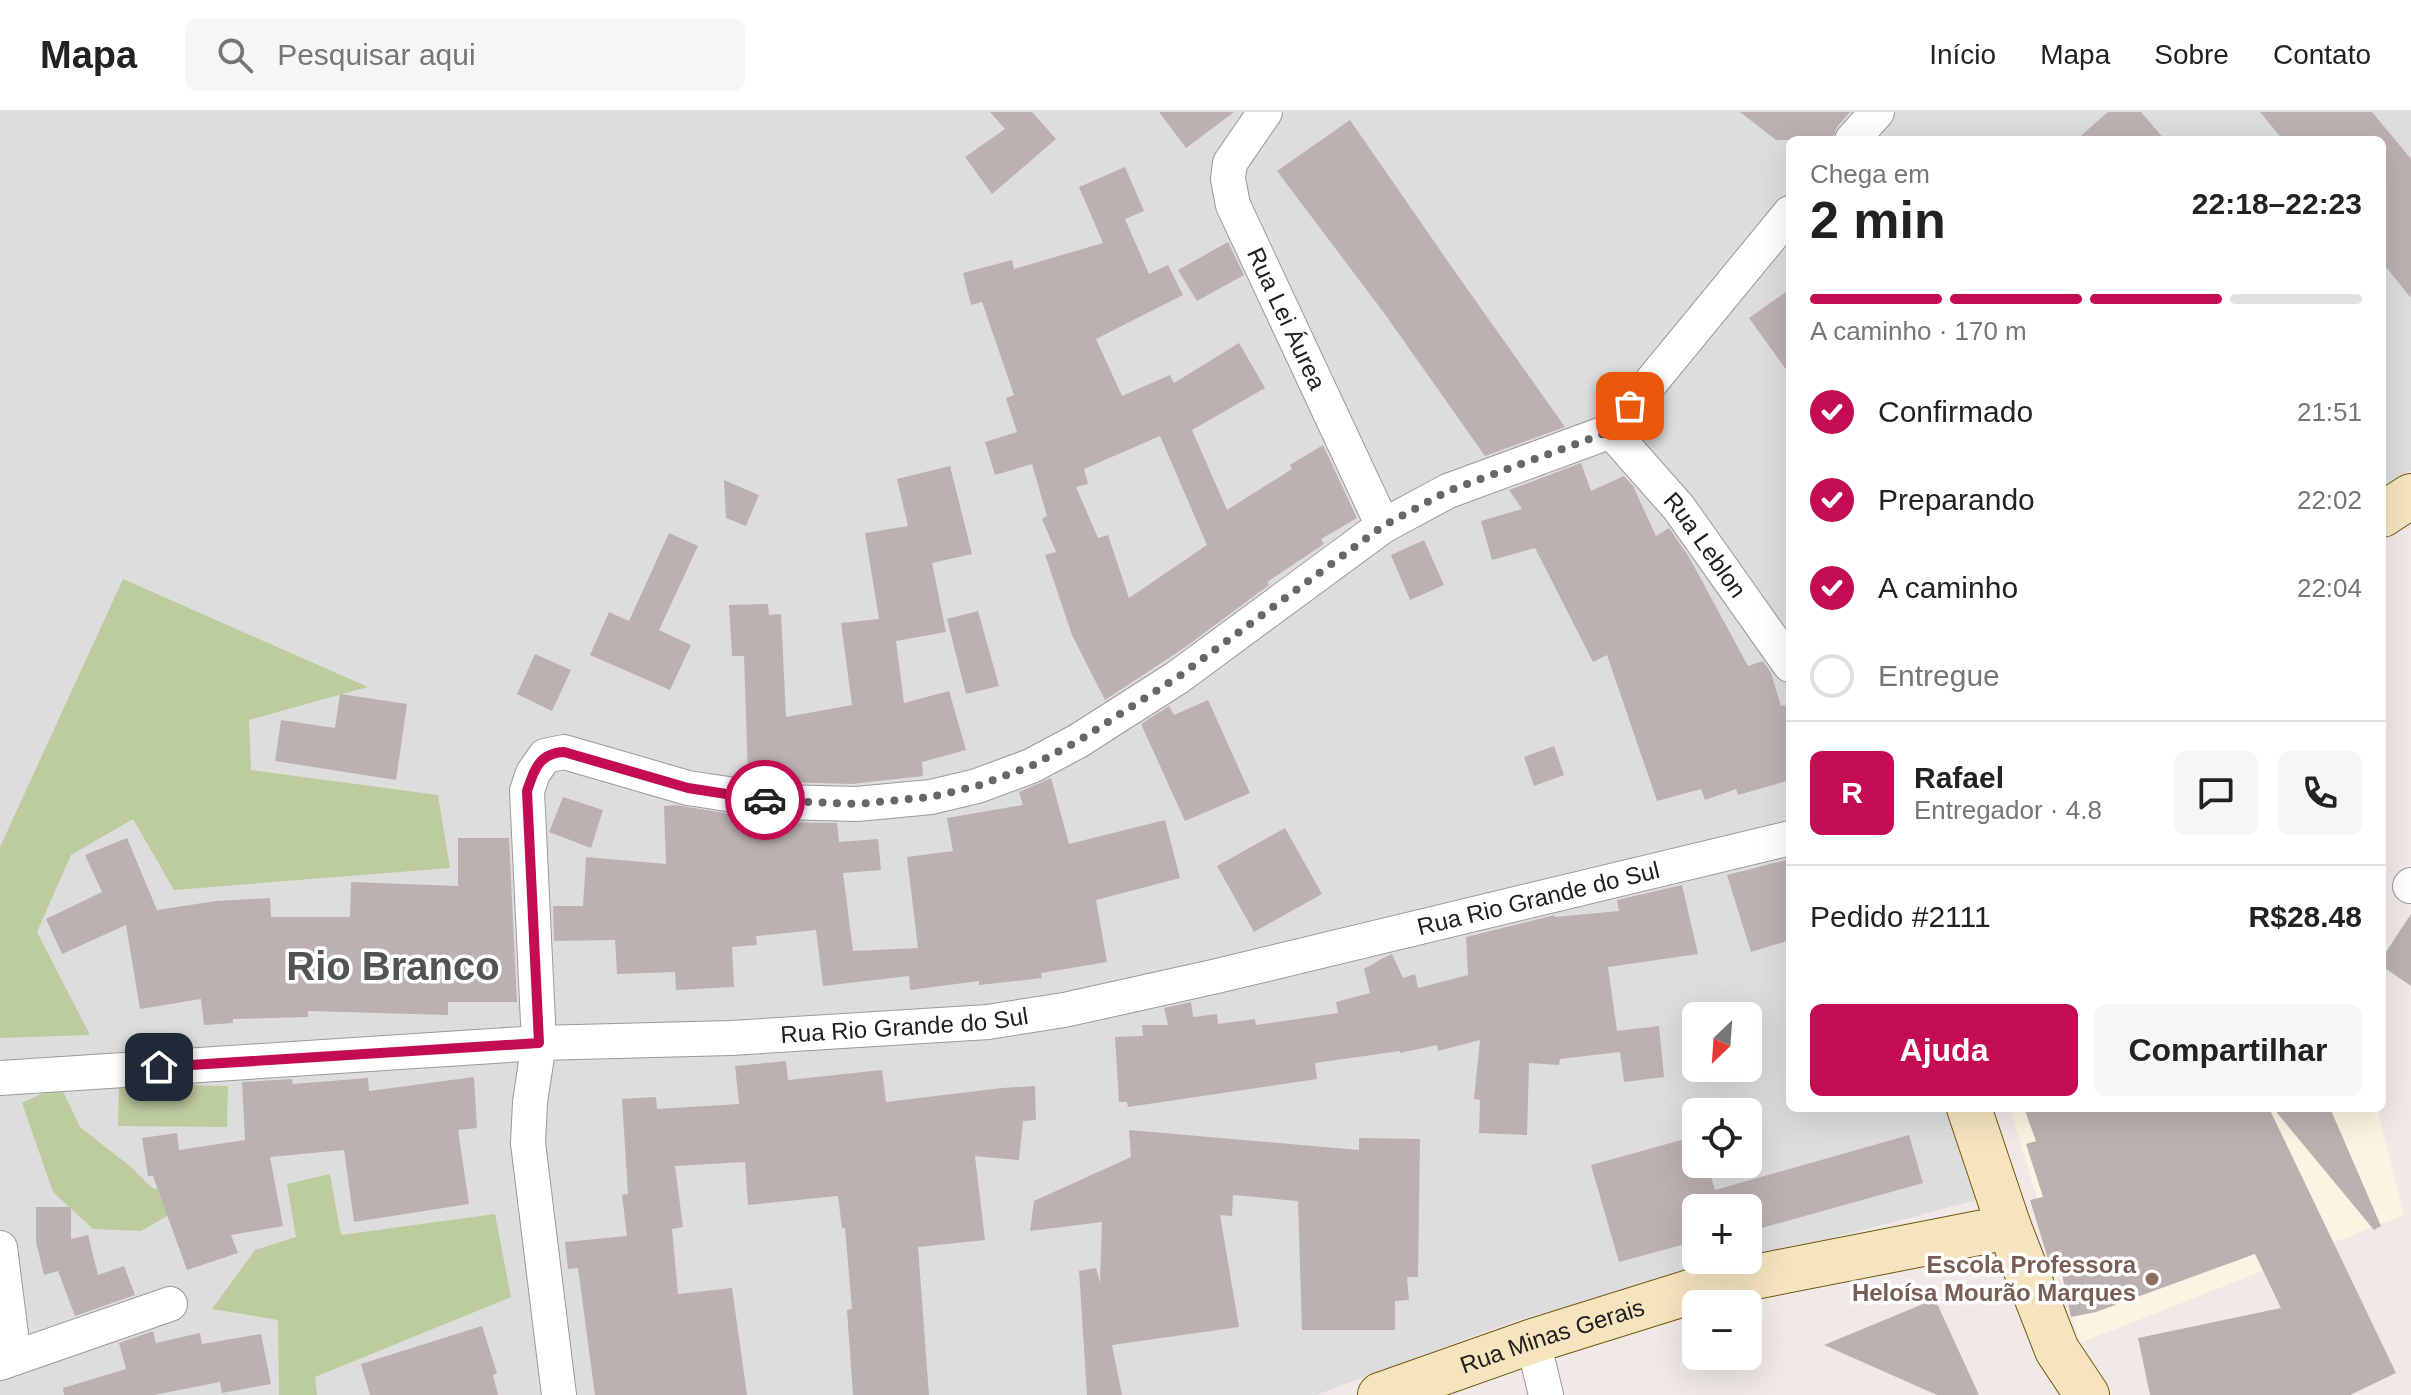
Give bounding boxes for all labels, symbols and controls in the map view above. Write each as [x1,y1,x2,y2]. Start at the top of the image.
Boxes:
search box [185,19,745,91]
icon: search [213,33,257,77]
text: Mapa [40,34,137,76]
text: Pesquisar aqui [277,38,476,71]
text: Início [1929,39,1996,70]
text: Mapa [2040,39,2110,70]
text: Sobre [2154,39,2229,70]
text: Contato [2273,39,2371,70]
text: Chega em [1810,159,1930,189]
text: 22:18–22:23 [2192,187,2362,220]
text: 2 min [1810,191,1946,249]
street label: Rua Lei Áurea [1242,243,1332,394]
text: A caminho · 170 m [1810,316,2027,346]
pin [1596,372,1664,440]
icon: bag [1608,384,1652,428]
icon: check [1810,390,1854,434]
text: Confirmado [1878,395,2033,428]
text: 21:51 [2297,397,2362,427]
icon: check [1810,478,1854,522]
text: Preparando [1878,483,2035,516]
text: 22:02 [2297,485,2362,515]
street label: Rua Leblon [1659,487,1752,603]
icon: check [1810,566,1854,610]
text: A caminho [1878,571,2018,604]
text: 22:04 [2297,573,2362,603]
text: Entregue [1878,659,2000,692]
button: chat [2174,751,2258,835]
button: phone [2278,751,2362,835]
courier [725,760,805,840]
text: Rafael [1914,761,2004,794]
text: R [1841,776,1863,809]
icon: car [743,778,787,822]
text: Entregador · 4.8 [1914,795,2102,825]
street label: Rua Rio Grande do Sul [1414,856,1662,940]
text: Pedido #2111 [1810,900,1991,933]
text: R$28.48 [2249,900,2362,933]
district label: Rio Branco [286,944,500,988]
street label: Rua Rio Grande do Sul [780,1002,1030,1048]
north arrow [1682,1002,1762,1082]
map controls [1682,1002,1762,1370]
button: Ajuda [1810,1004,2078,1096]
button: Compartilhar [2094,1004,2362,1096]
pin [125,1033,193,1101]
icon: home [137,1045,181,1089]
button: locate [1682,1098,1762,1178]
button: + [1682,1194,1762,1274]
place label: Escola Professora Heloísa Mourão Marques [1852,1251,2137,1306]
marker: Escola Professora Heloísa Mourão Marques [2143,1270,2161,1288]
button: − [1682,1290,1762,1370]
street label: Rua Minas Gerais [1456,1293,1647,1379]

